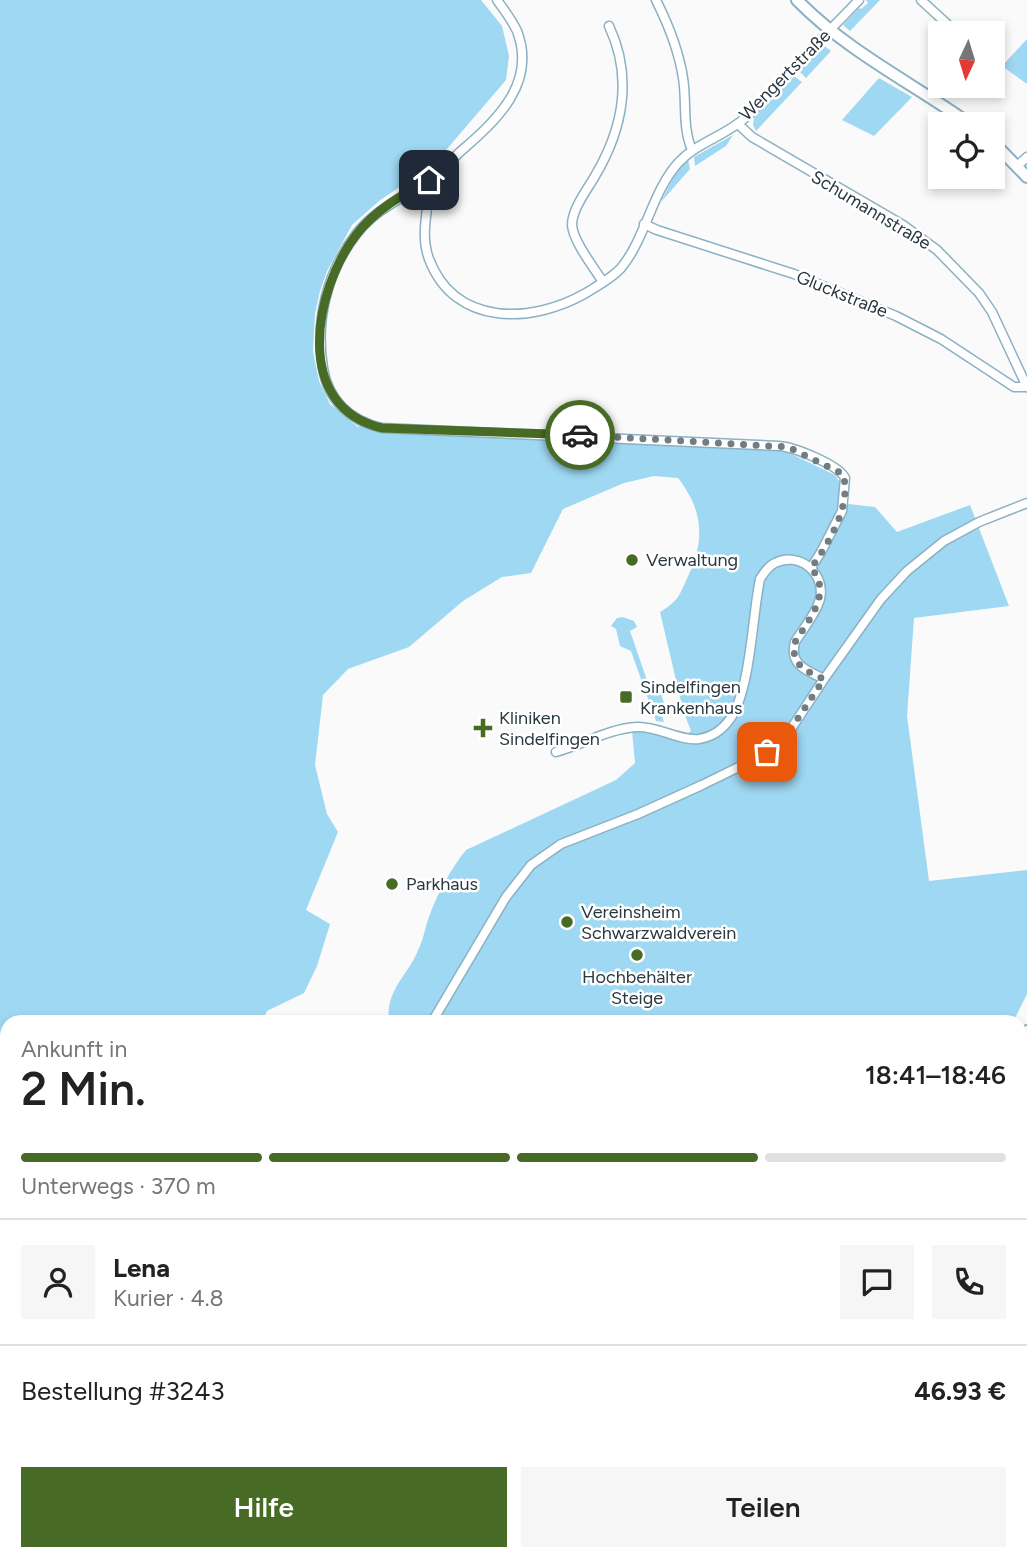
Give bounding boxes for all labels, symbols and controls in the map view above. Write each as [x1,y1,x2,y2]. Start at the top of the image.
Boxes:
north arrow [928,21,1004,98]
map controls [928,21,1005,189]
street label: Wengertstraße [735,25,835,125]
button: locate [928,112,1005,189]
pin [399,150,459,210]
icon: home [410,161,448,199]
street label: Schumannstraße [807,166,935,255]
street label: Gluckstraße [793,266,891,322]
courier [545,400,615,470]
icon: car [561,416,599,454]
place label: Verwaltung [646,549,738,571]
marker: Verwaltung [624,552,640,568]
place label: Sindelfingen Krankenhaus [640,676,742,719]
marker: Sindelfingen Krankenhaus [618,689,634,705]
place label: Kliniken Sindelfingen [499,707,600,750]
marker: Kliniken Sindelfingen [473,718,493,738]
pin [737,722,797,782]
icon: bag [748,733,786,771]
place label: Parkhaus [406,873,478,895]
marker: Parkhaus [384,876,400,892]
place label: Vereinsheim Schwarzwaldverein [581,901,736,944]
marker: Vereinsheim Schwarzwaldverein [559,914,575,930]
marker: Hochbehälter Steige [629,947,645,963]
place label: Hochbehälter Steige [582,966,692,1009]
text: Ankunft in [21,1035,127,1063]
text: 18:41–18:46 [865,1059,1006,1091]
text: 2 Min. [21,1061,146,1117]
text: Unterwegs · 370 m [21,1172,216,1200]
button: person [21,1245,95,1319]
button: chat [840,1245,914,1319]
button: phone [932,1245,1006,1319]
text: Lena [113,1252,170,1284]
text: Kurier · 4.8 [113,1284,224,1312]
text: Bestellung #3243 [21,1375,225,1407]
text: 46.93 € [914,1375,1006,1407]
button: Hilfe [21,1467,507,1547]
button: Teilen [521,1467,1006,1547]

